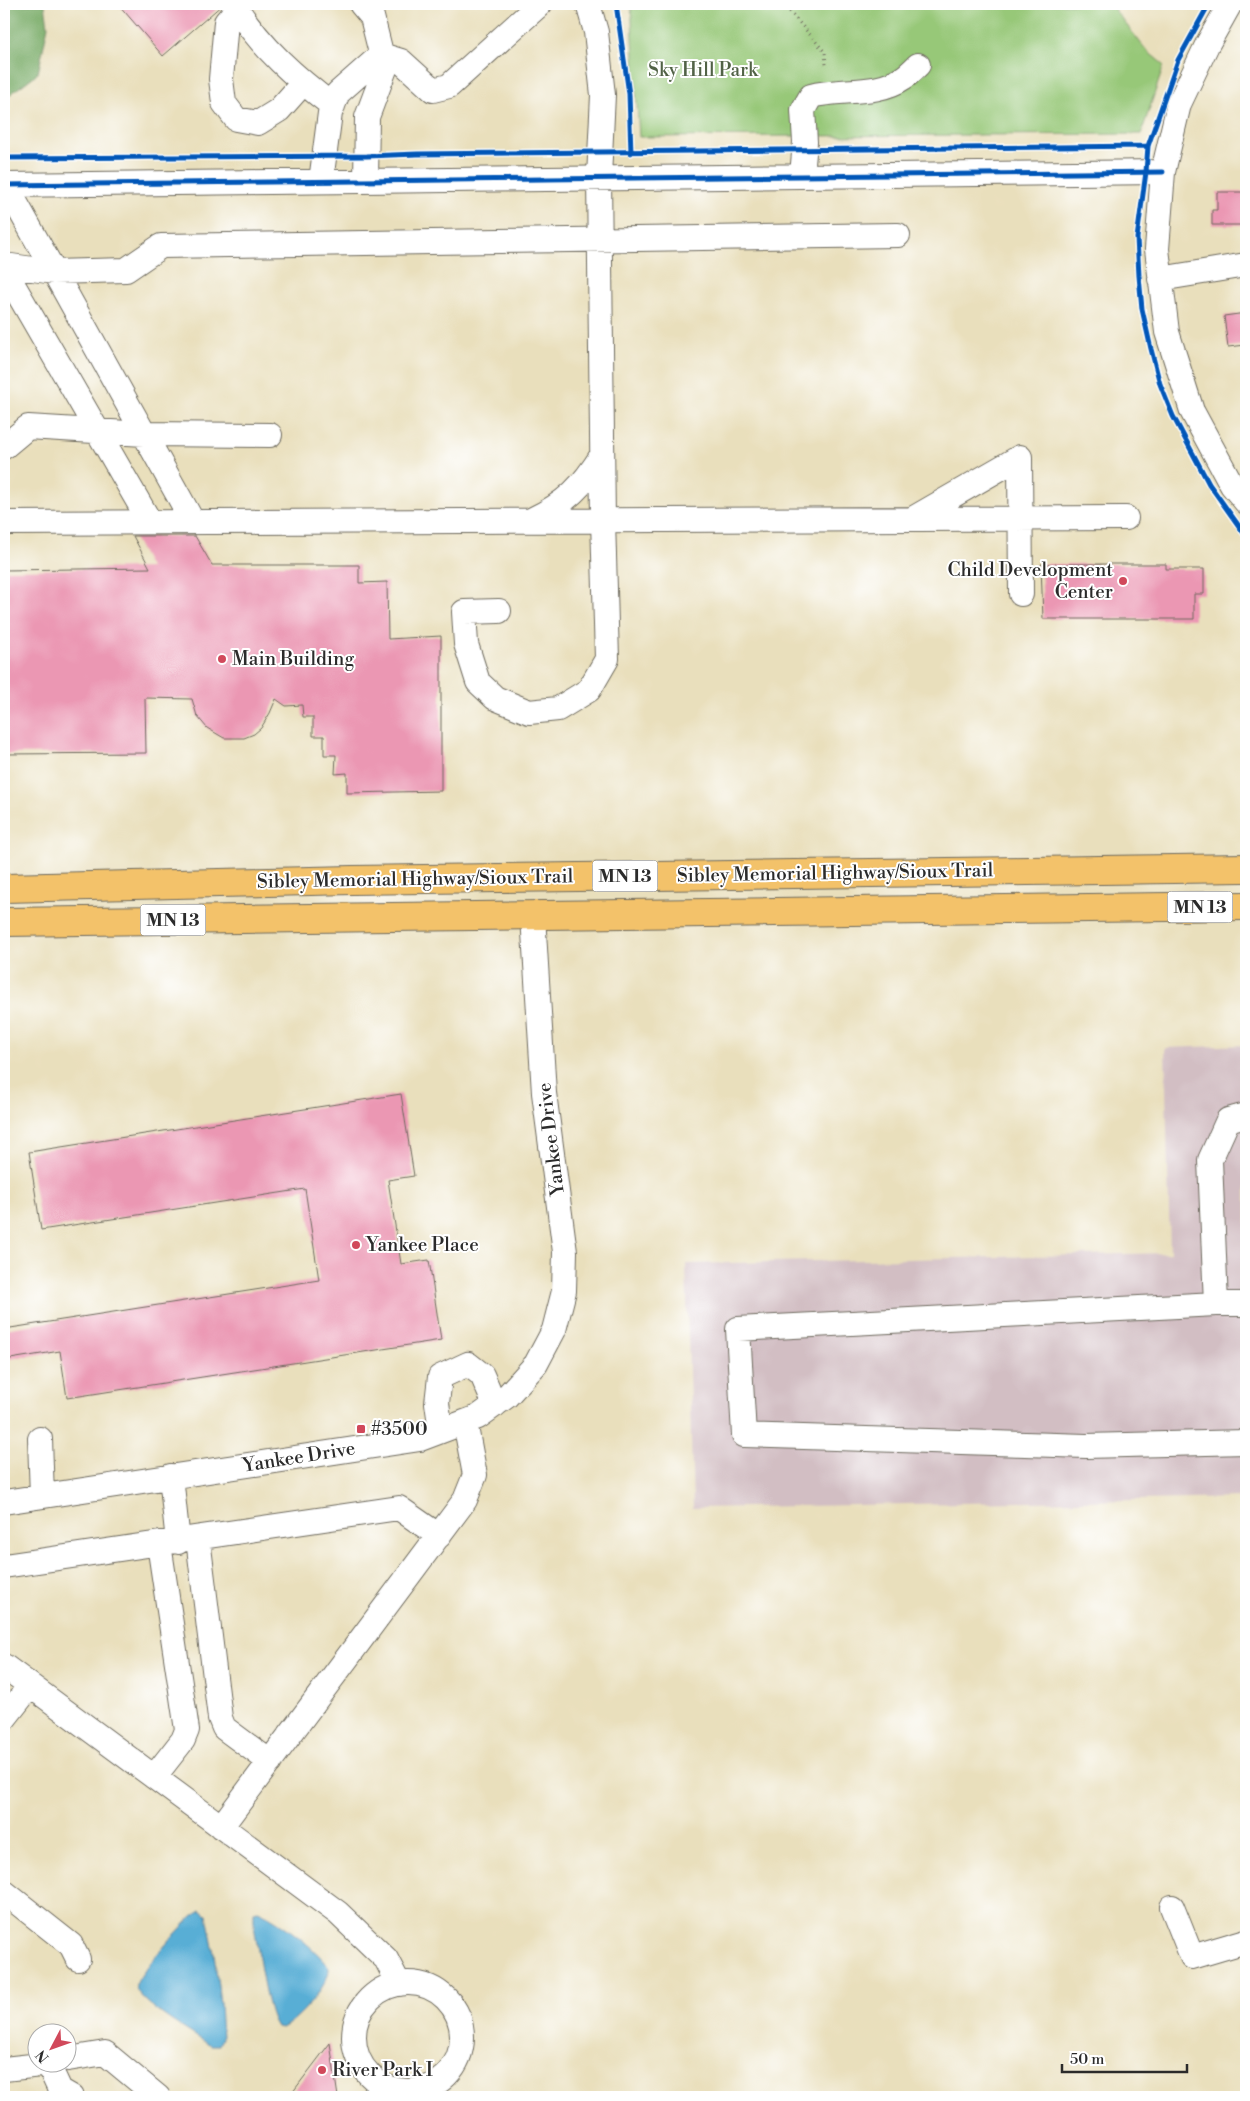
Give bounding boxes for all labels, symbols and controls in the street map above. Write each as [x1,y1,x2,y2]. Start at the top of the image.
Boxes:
park label: Sky Hill Park [648,58,759,82]
place label: Child Development Center [947,558,1113,604]
marker: Child Development Center [1117,575,1129,587]
place label: Main Building [232,647,354,671]
marker: Main Building [216,653,228,665]
street label: Sibley Memorial Highway/Sioux Trail [677,858,994,888]
road number: MN 13 [592,860,658,891]
street label: Sibley Memorial Highway/Sioux Trail [257,864,574,894]
road number: MN 13 [1168,892,1232,922]
road number: MN 13 [140,904,206,936]
street label: Yankee Drive [532,1081,570,1198]
place label: Yankee Place [365,1233,479,1257]
marker: Yankee Place [350,1239,362,1251]
place label: #3500 [371,1417,428,1441]
marker: #3500 [355,1423,367,1435]
street label: Yankee Drive [240,1436,357,1478]
north arrow [28,2024,78,2074]
scale bar [1062,2041,1188,2073]
text: N [33,2046,53,2066]
text: 50 m [1070,2050,1104,2069]
place label: River Park I [332,2058,433,2082]
marker: River Park I [316,2064,328,2076]

